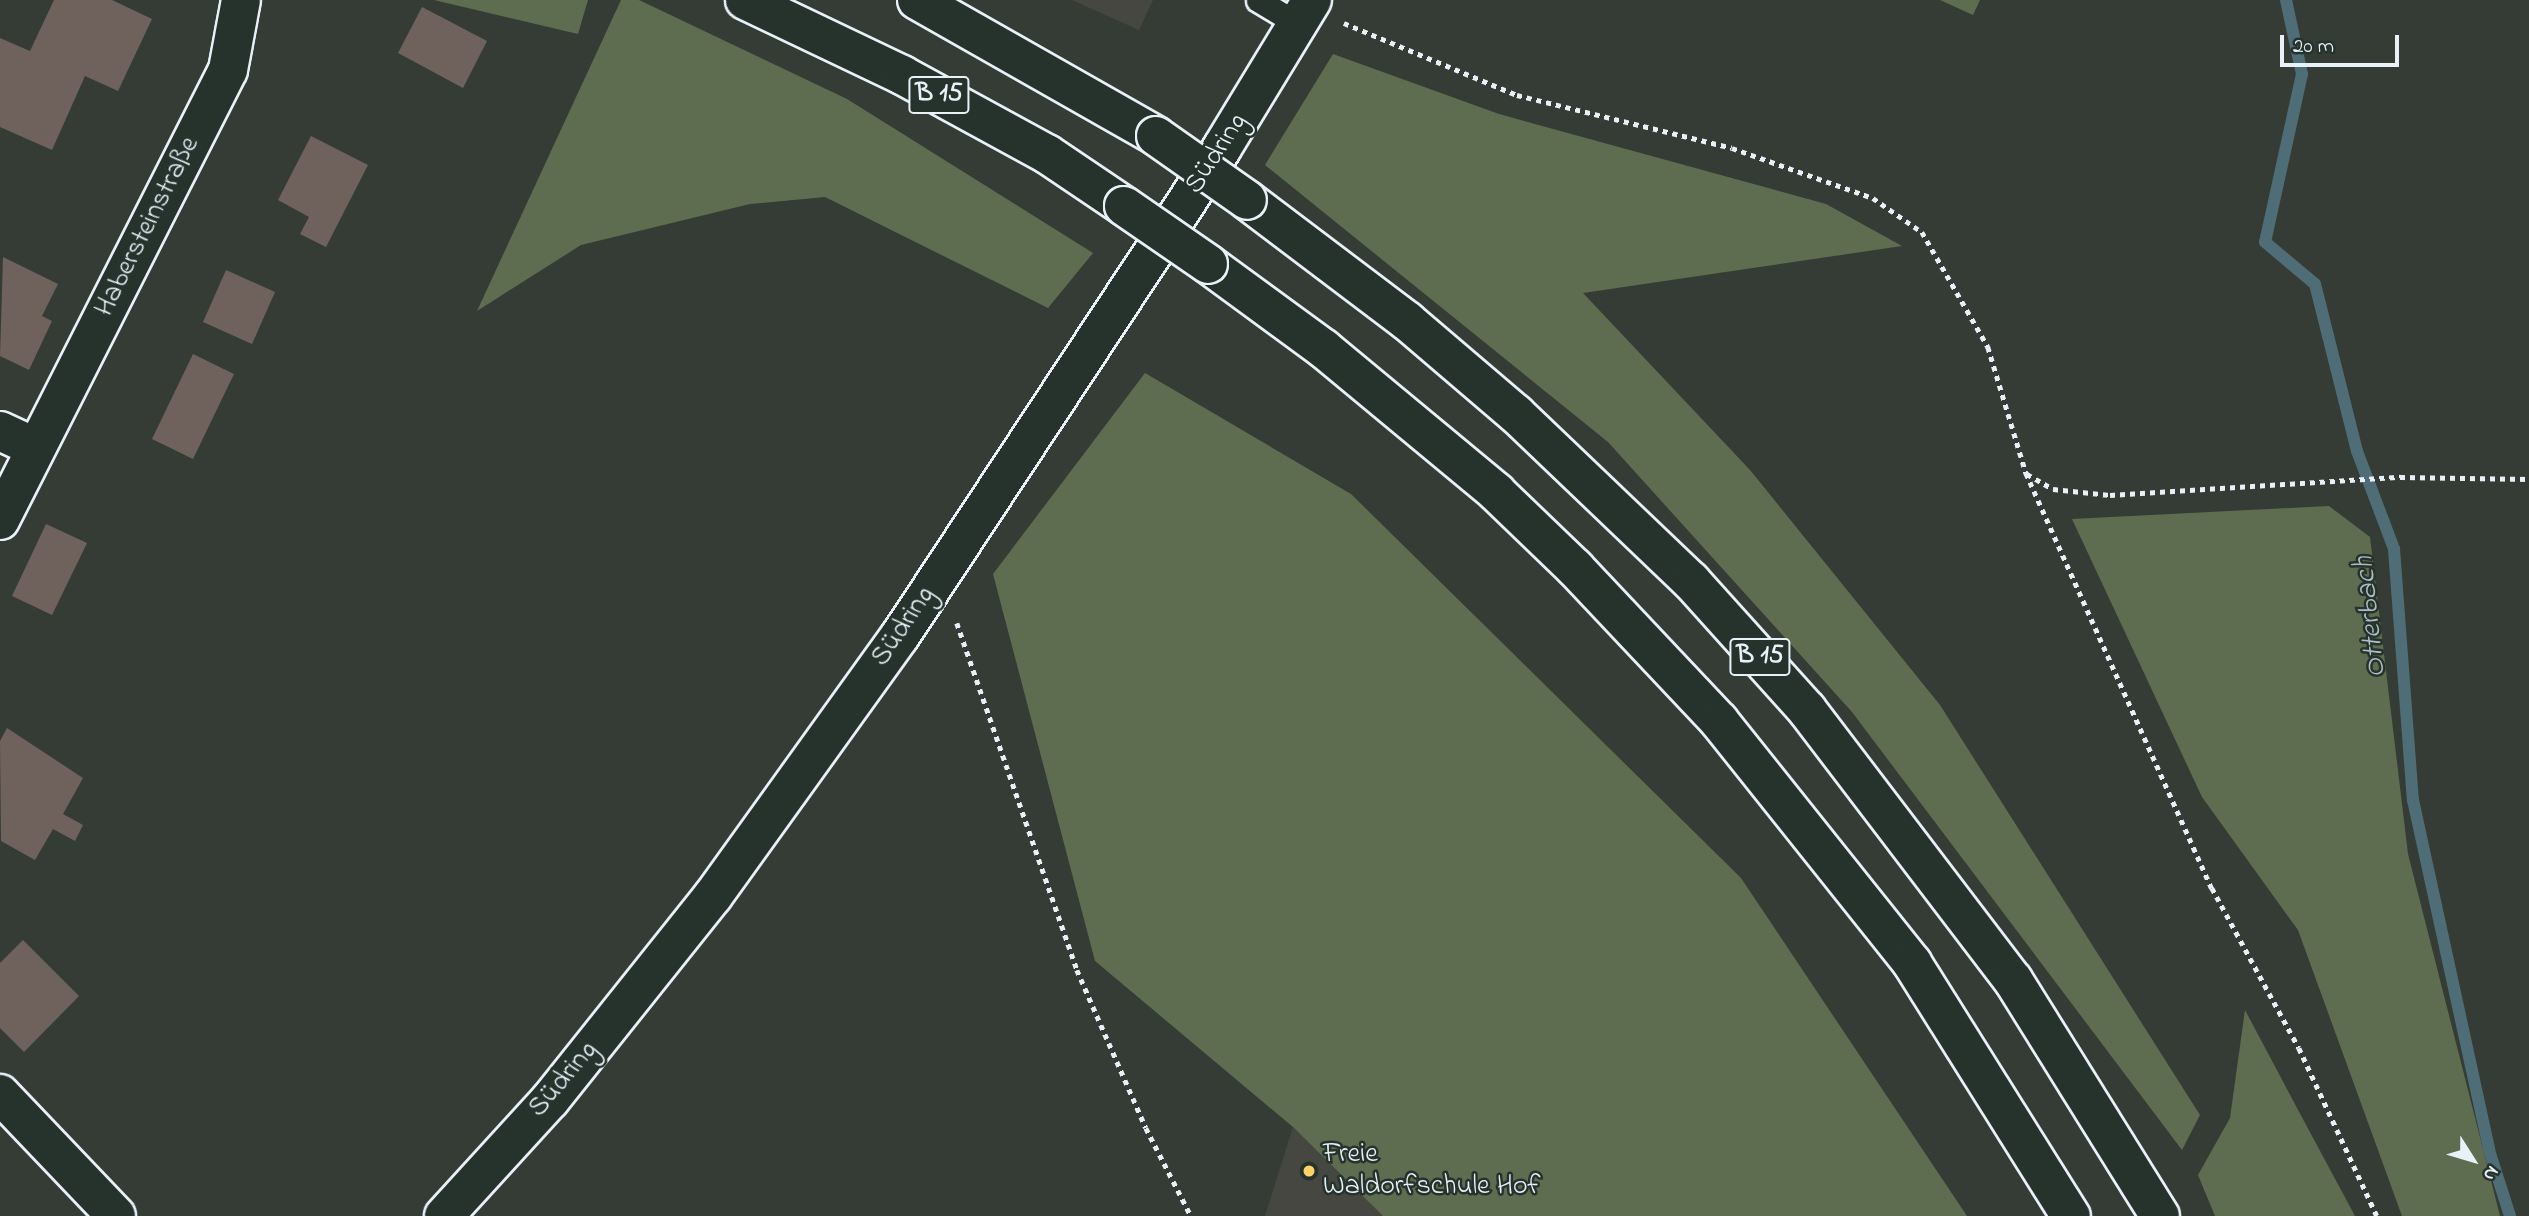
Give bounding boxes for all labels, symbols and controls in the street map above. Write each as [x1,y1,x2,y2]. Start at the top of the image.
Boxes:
scale bar [2284,21,2403,65]
text: 20 m [2293,32,2334,62]
road number: B 15 [908,72,970,118]
street label: Südring [1178,107,1256,201]
street label: Habersteinstraße [88,132,208,322]
water label: Otterbach [2347,554,2395,680]
street label: Südring [865,580,943,674]
road number: B 15 [1728,635,1792,680]
street label: Südring [522,1035,606,1125]
north arrow [2438,1125,2508,1195]
place label: Freie Waldorfschule Hof [1323,1138,1540,1204]
text: N [2476,1160,2505,1186]
marker: Freie Waldorfschule Hof [1301,1163,1317,1179]

